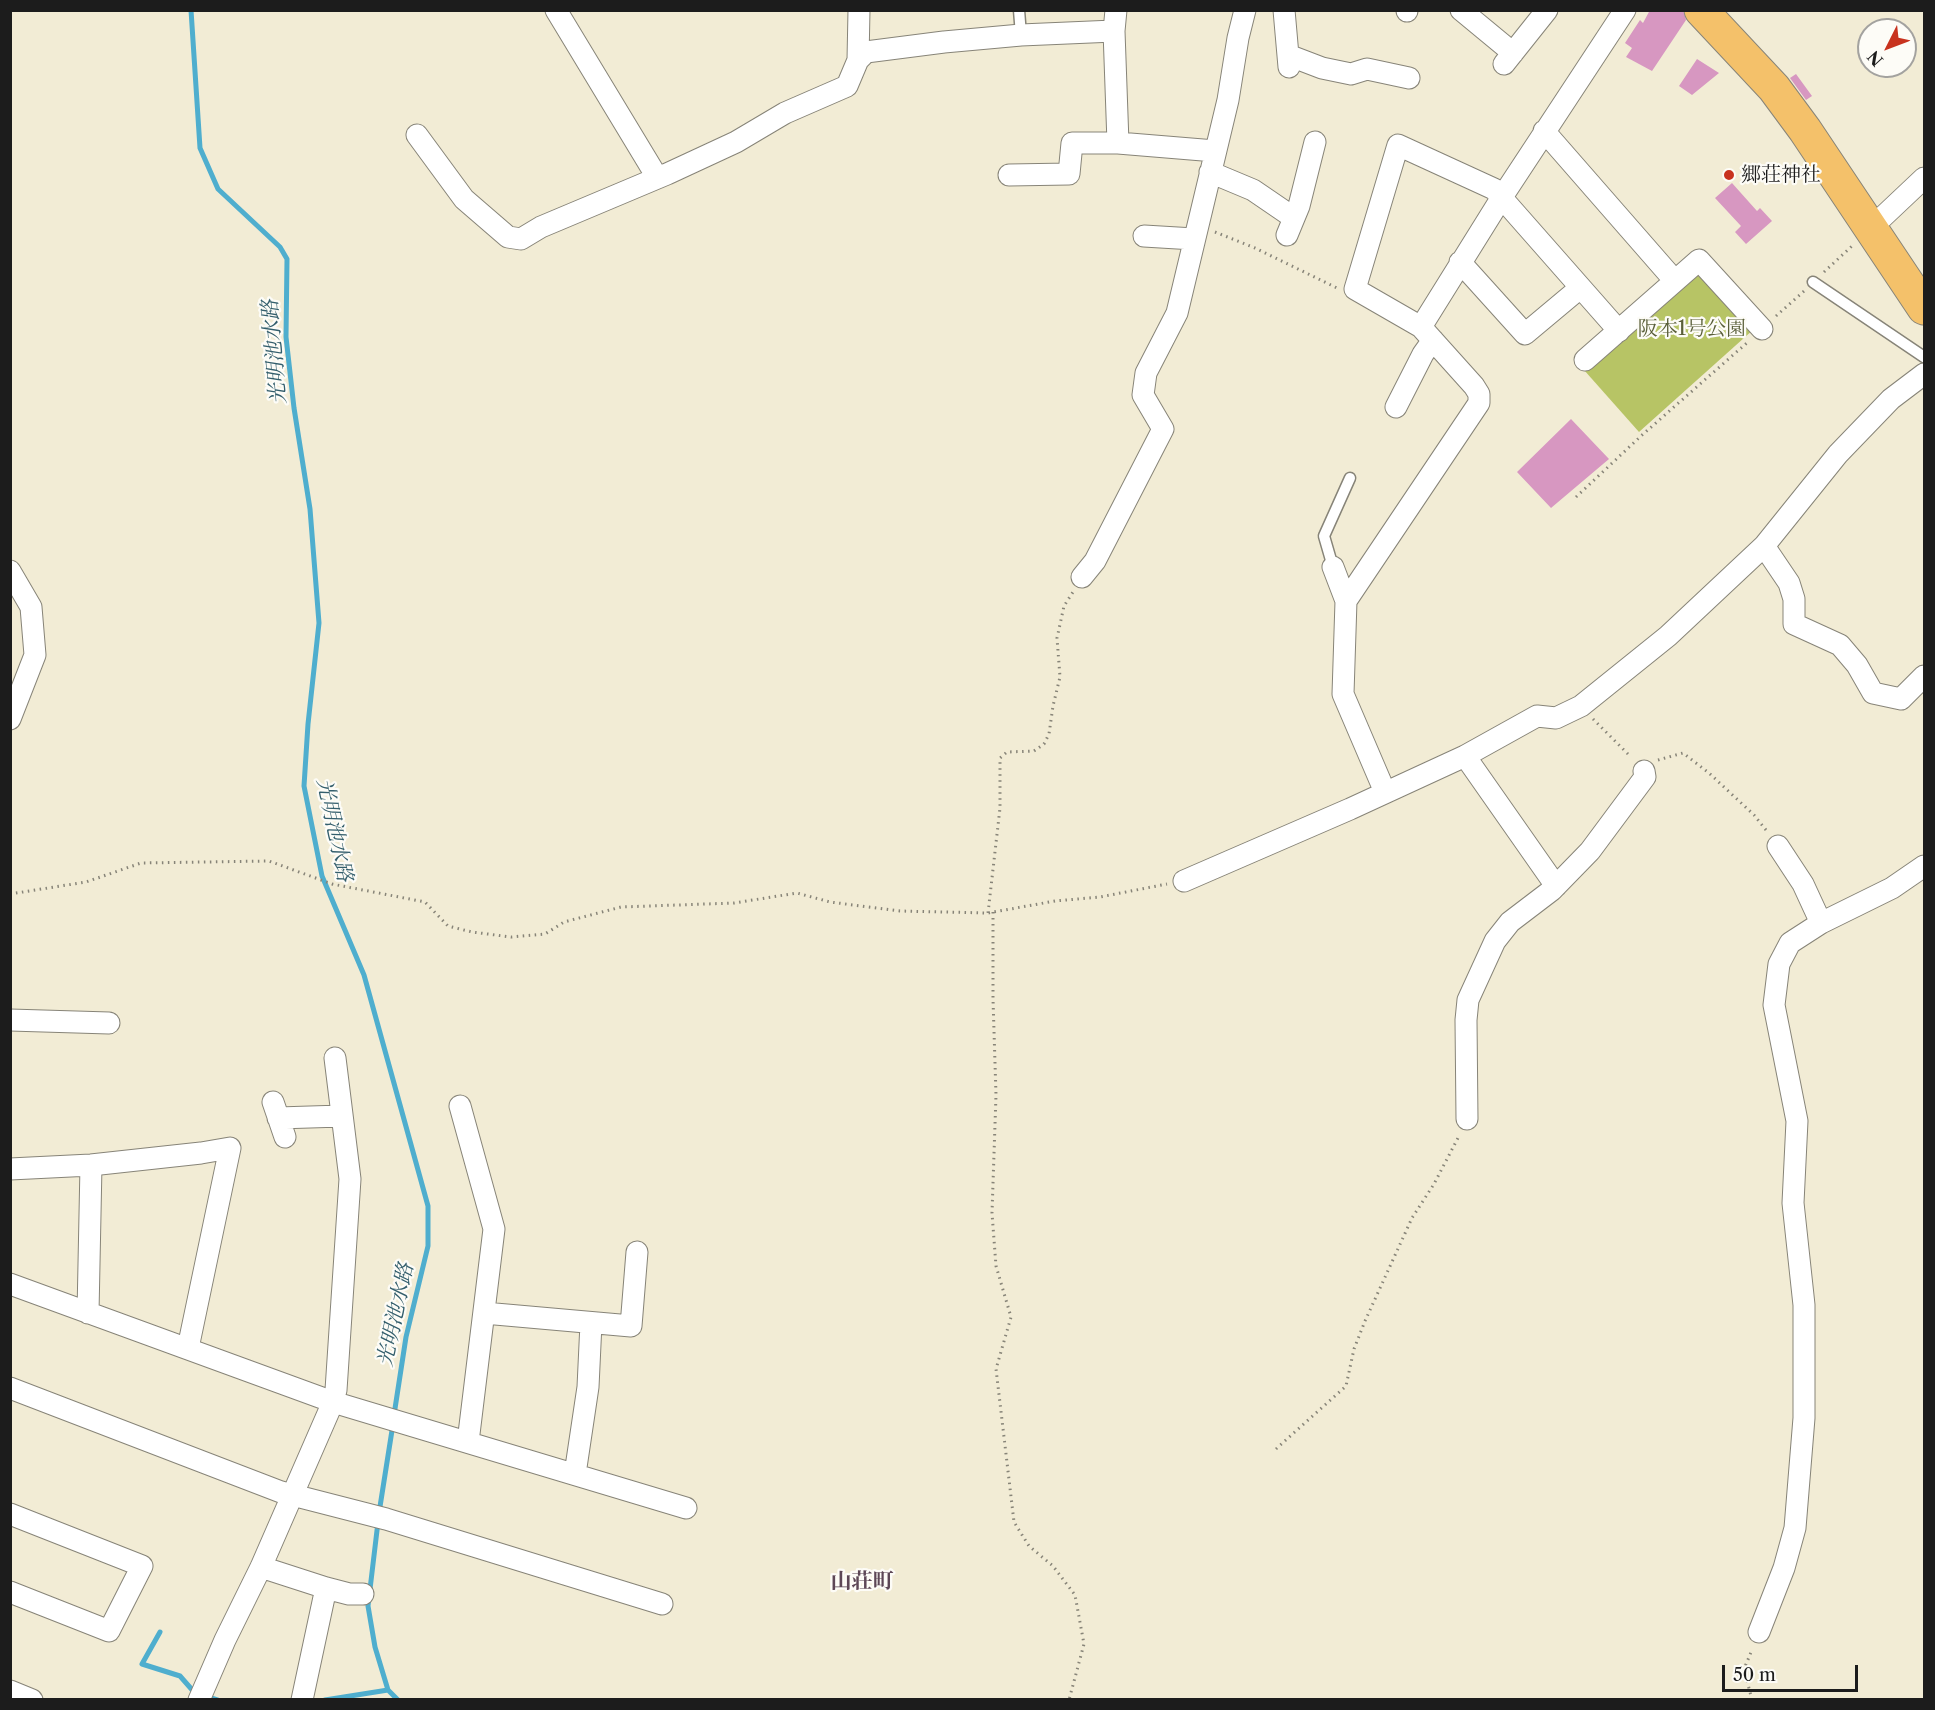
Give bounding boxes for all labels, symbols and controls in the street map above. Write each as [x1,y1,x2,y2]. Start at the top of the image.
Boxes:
north arrow [1857,18,1917,78]
text: N [1863,47,1887,71]
place label: 郷荘神社 [1741,163,1821,187]
marker: 郷荘神社 [1722,168,1736,182]
water label: 光明池水路 [258,299,292,405]
park label: 阪本1号公園 [1638,317,1746,341]
water label: 光明池水路 [311,776,357,884]
water label: 光明池水路 [373,1261,419,1369]
district label: 山荘町 [831,1569,893,1595]
scale bar [1725,1653,1862,1691]
text: 50 m [1733,1664,1776,1686]

